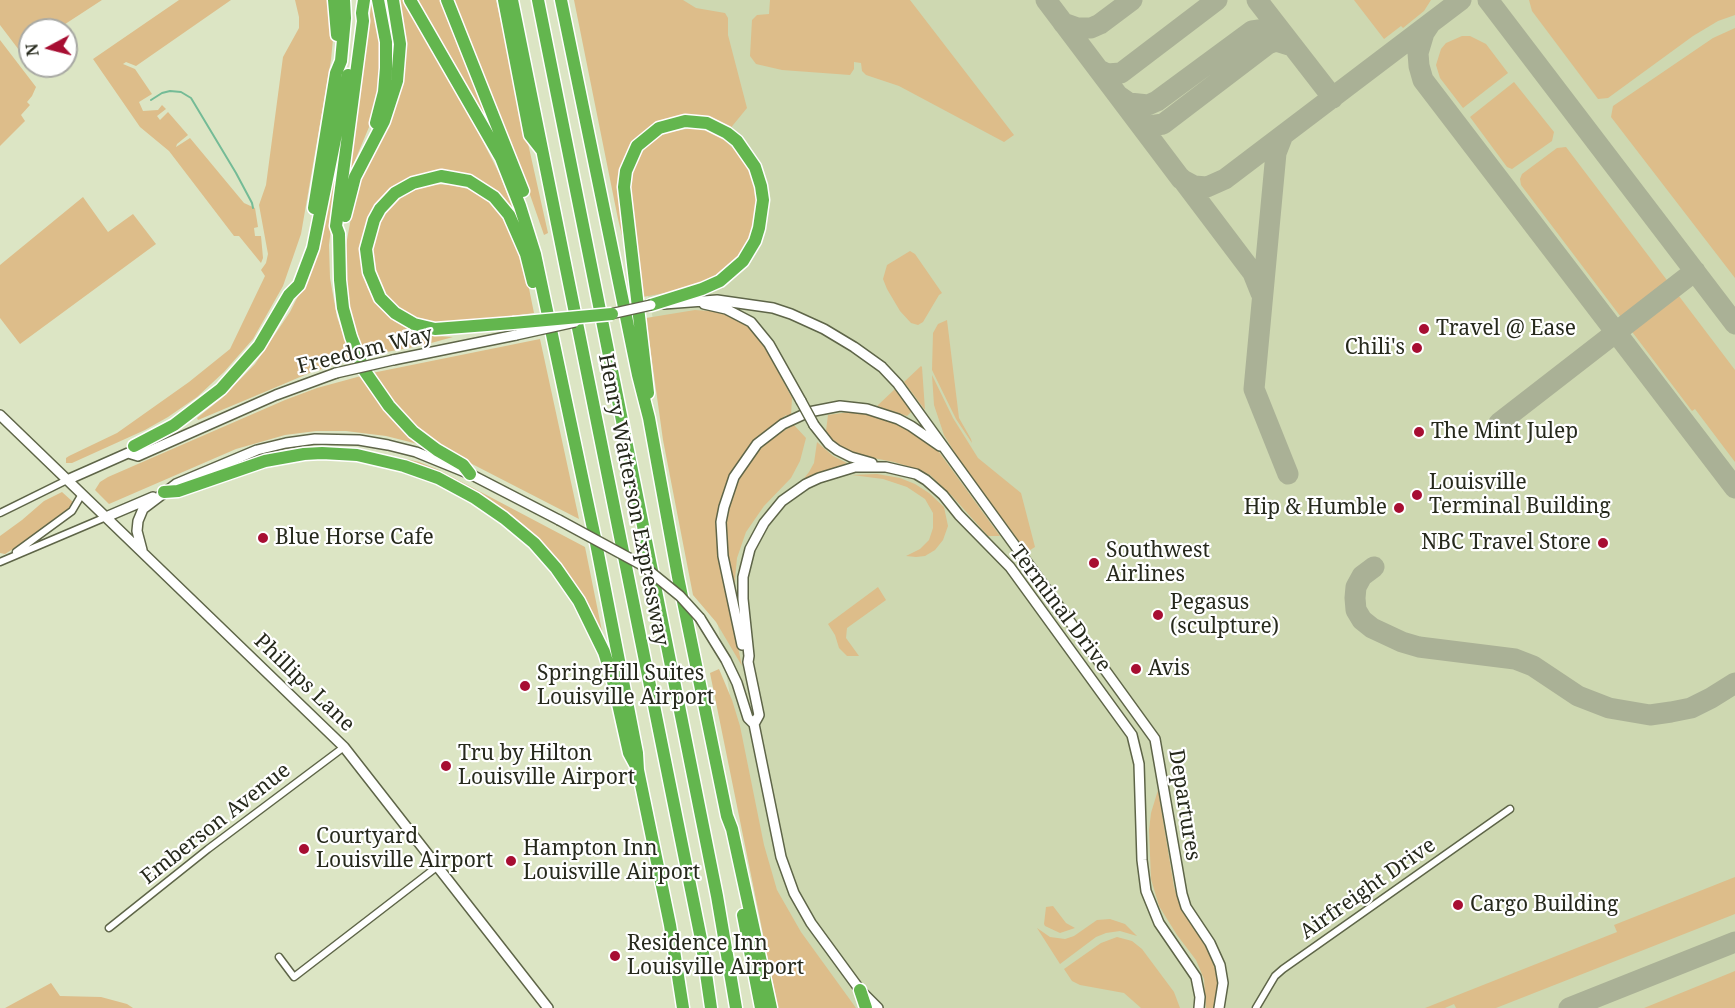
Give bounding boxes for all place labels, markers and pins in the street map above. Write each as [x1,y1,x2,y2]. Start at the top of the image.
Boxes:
place label: Travel @ Ease [1436,316,1576,342]
marker: Travel @ Ease [1417,322,1431,336]
place label: Chili's [1345,335,1405,361]
marker: Chili's [1410,341,1424,355]
place label: The Mint Julep [1431,419,1578,445]
marker: The Mint Julep [1412,425,1426,439]
place label: Louisville Terminal Building [1429,470,1611,520]
marker: Louisville Terminal Building [1410,488,1424,502]
place label: Hip & Humble [1244,495,1387,521]
marker: Hip & Humble [1392,501,1406,515]
place label: Blue Horse Cafe [275,525,434,551]
place label: NBC Travel Store [1421,530,1591,556]
marker: Blue Horse Cafe [256,531,270,545]
marker: NBC Travel Store [1596,536,1610,550]
place label: Southwest Airlines [1106,538,1210,588]
marker: Southwest Airlines [1087,556,1101,570]
place label: Pegasus (sculpture) [1170,590,1279,640]
marker: Pegasus (sculpture) [1151,608,1165,622]
place label: Avis [1148,656,1190,682]
place label: SpringHill Suites Louisville Airport [537,661,714,711]
marker: Avis [1129,662,1143,676]
marker: SpringHill Suites Louisville Airport [518,679,532,693]
place label: Tru by Hilton Louisville Airport [458,741,635,791]
marker: Tru by Hilton Louisville Airport [439,759,453,773]
place label: Courtyard Louisville Airport [316,824,493,874]
place label: Hampton Inn Louisville Airport [523,836,700,886]
marker: Courtyard Louisville Airport [297,842,311,856]
marker: Hampton Inn Louisville Airport [504,854,518,868]
place label: Cargo Building [1470,892,1618,918]
marker: Cargo Building [1451,898,1465,912]
place label: Residence Inn Louisville Airport [627,931,804,981]
marker: Residence Inn Louisville Airport [608,949,622,963]

